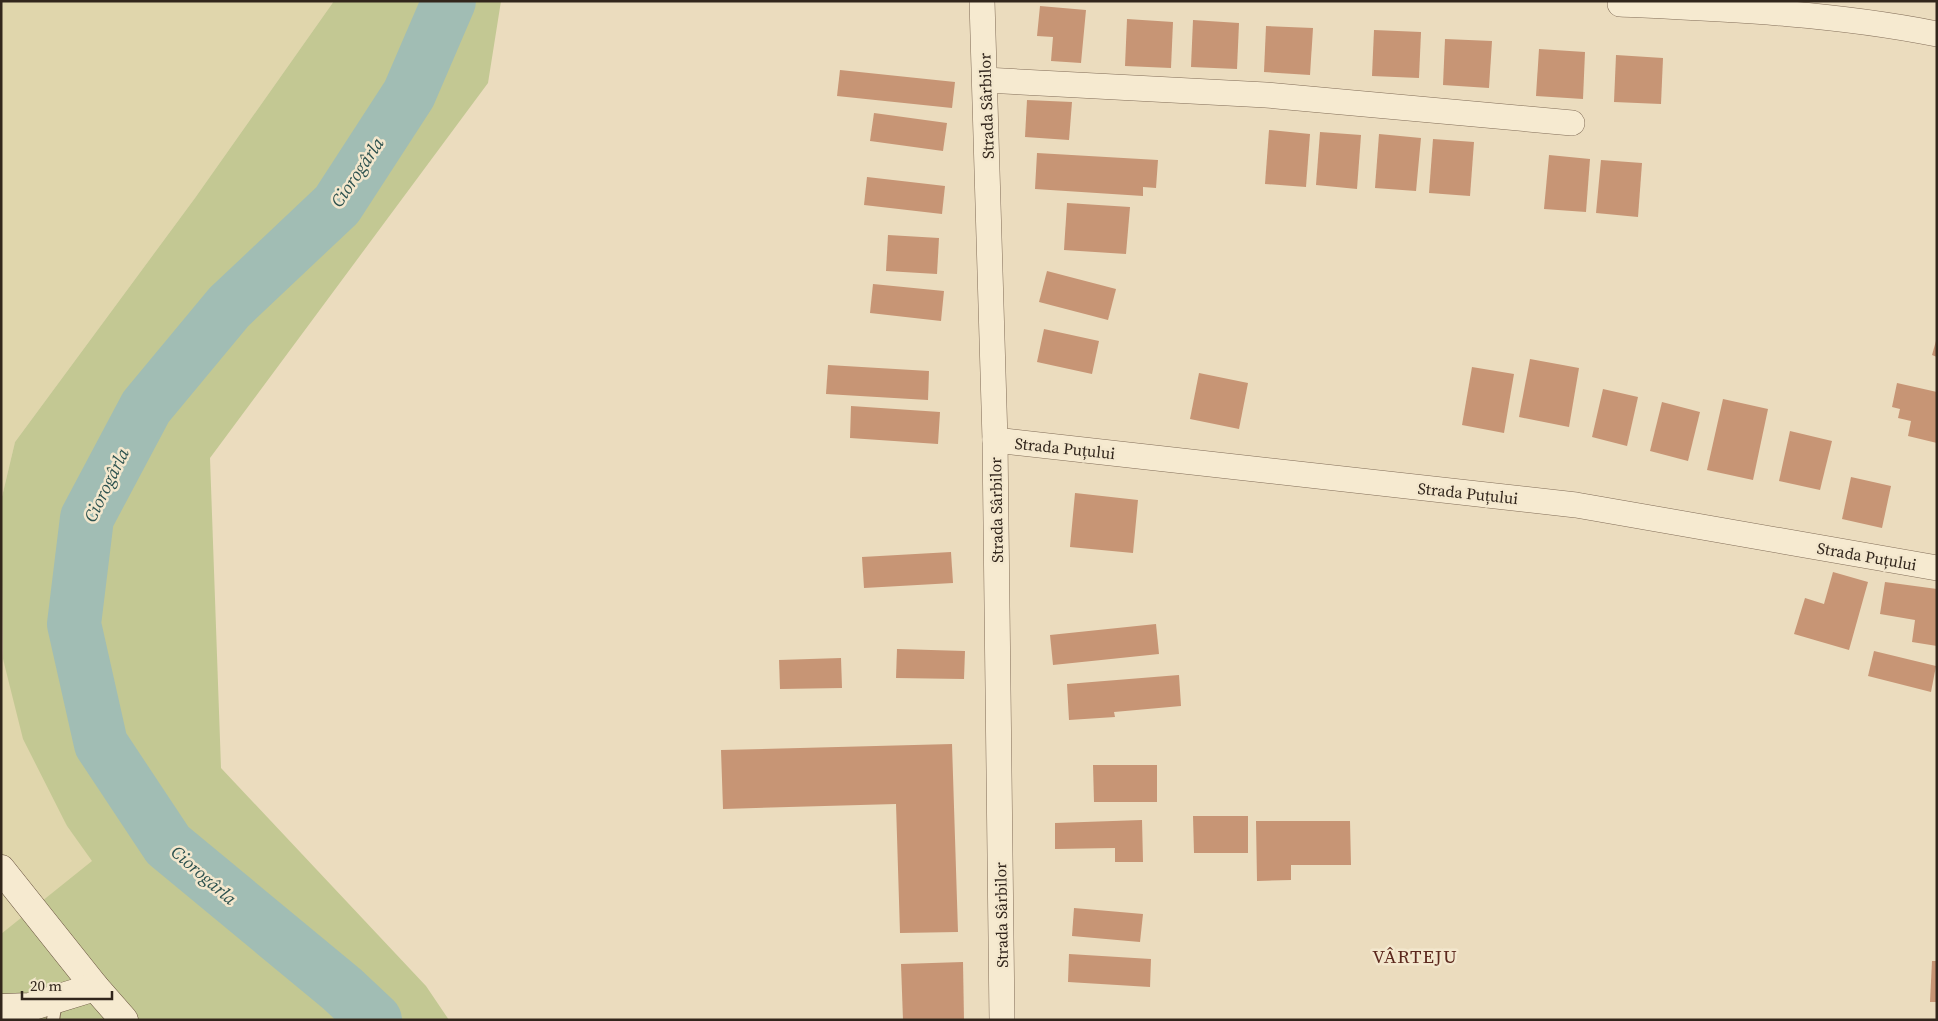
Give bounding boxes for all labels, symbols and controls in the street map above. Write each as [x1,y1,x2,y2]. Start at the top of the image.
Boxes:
street label: Strada Sârbilor [973,52,999,159]
water label: Ciorogârla [324,132,390,212]
street label: Strada Puțului [1014,432,1116,464]
water label: Ciorogârla [77,443,135,526]
street label: Strada Sârbilor [984,457,1008,563]
street label: Strada Puțului [1417,477,1519,509]
street label: Strada Puțului [1815,536,1919,576]
water label: Ciorogârla [166,839,243,911]
street label: Strada Sârbilor [989,862,1013,968]
district label: VÂRTEJU [1372,943,1458,969]
scale bar [22,968,112,1000]
text: 20 m [30,975,62,996]

